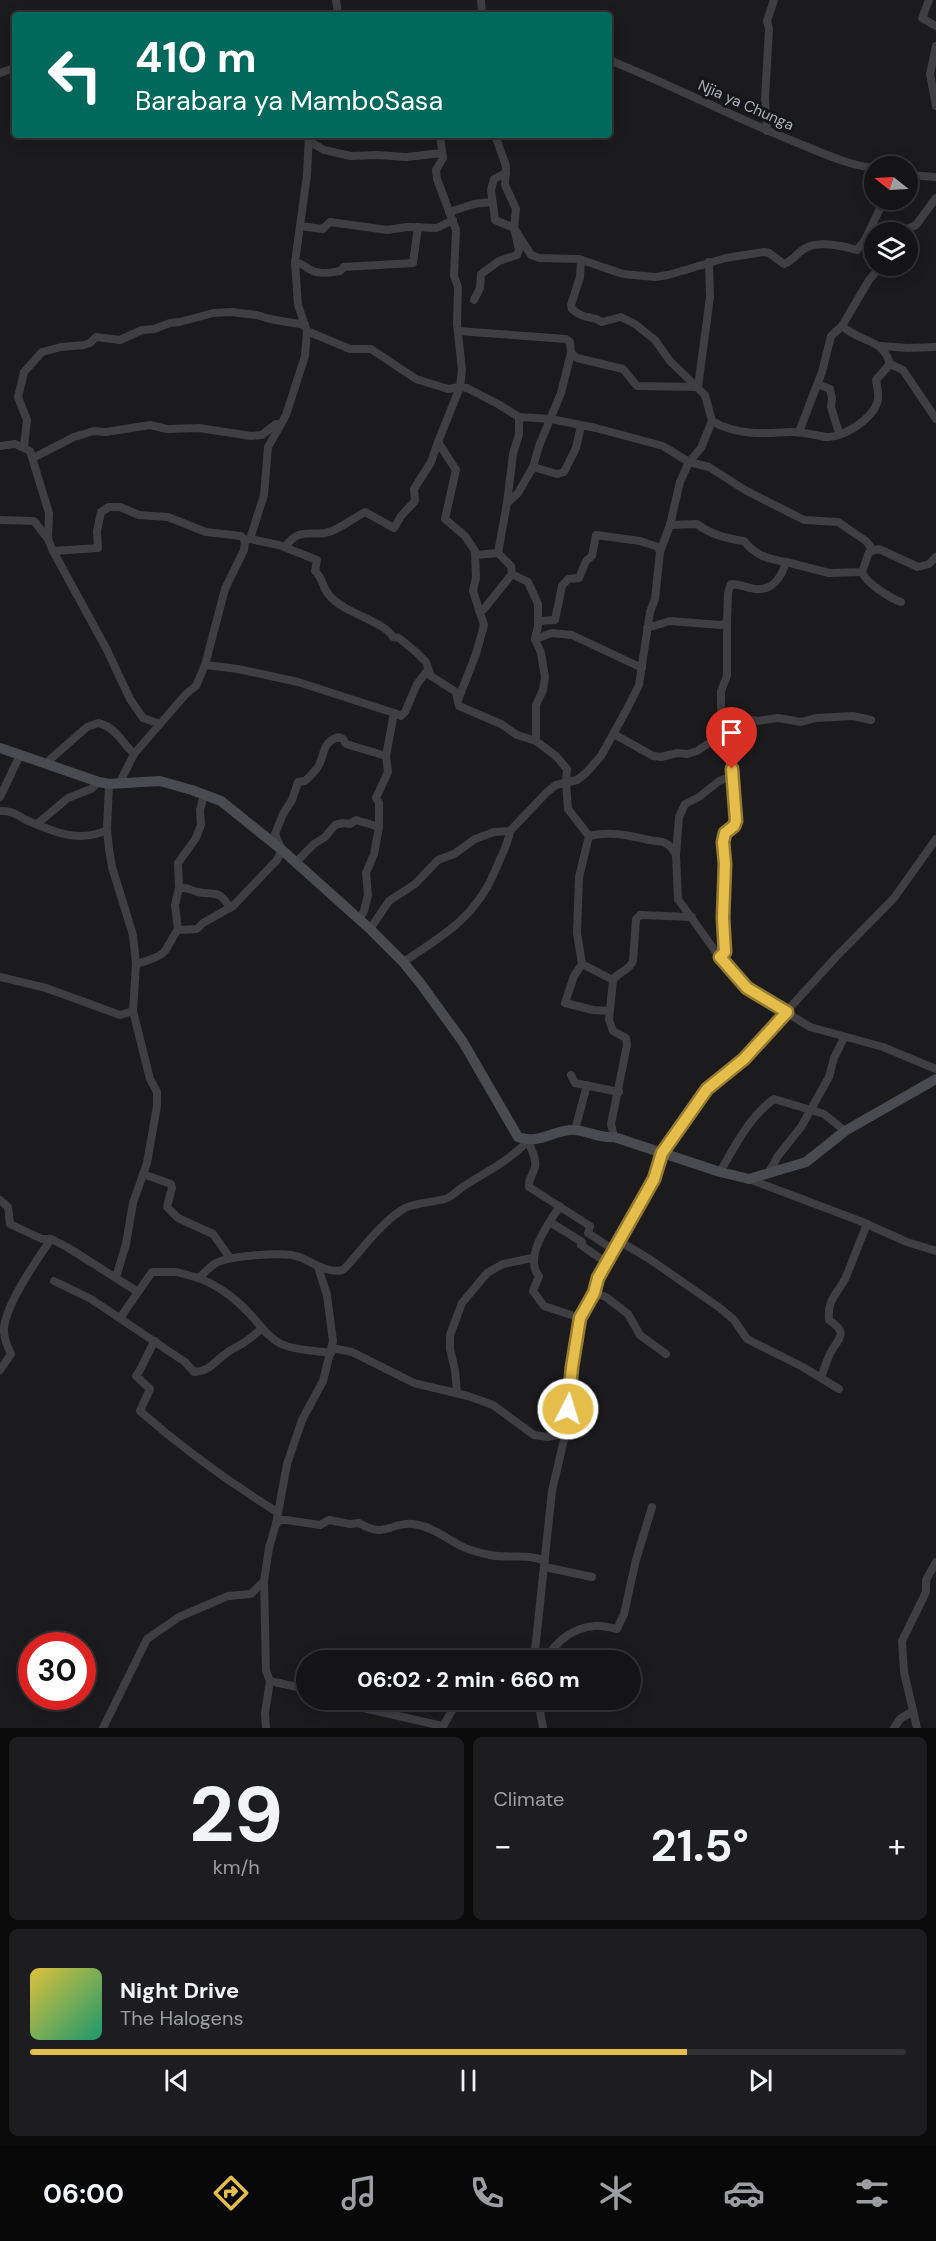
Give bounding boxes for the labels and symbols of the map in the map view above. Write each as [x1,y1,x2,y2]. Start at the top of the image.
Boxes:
street label: Njia ya Chunga [695,75,797,135]
north arrow [864,156,918,210]
pin [706,707,757,769]
position arrow [536,1377,600,1441]
speed limit sign: 30 [18,1632,96,1710]

